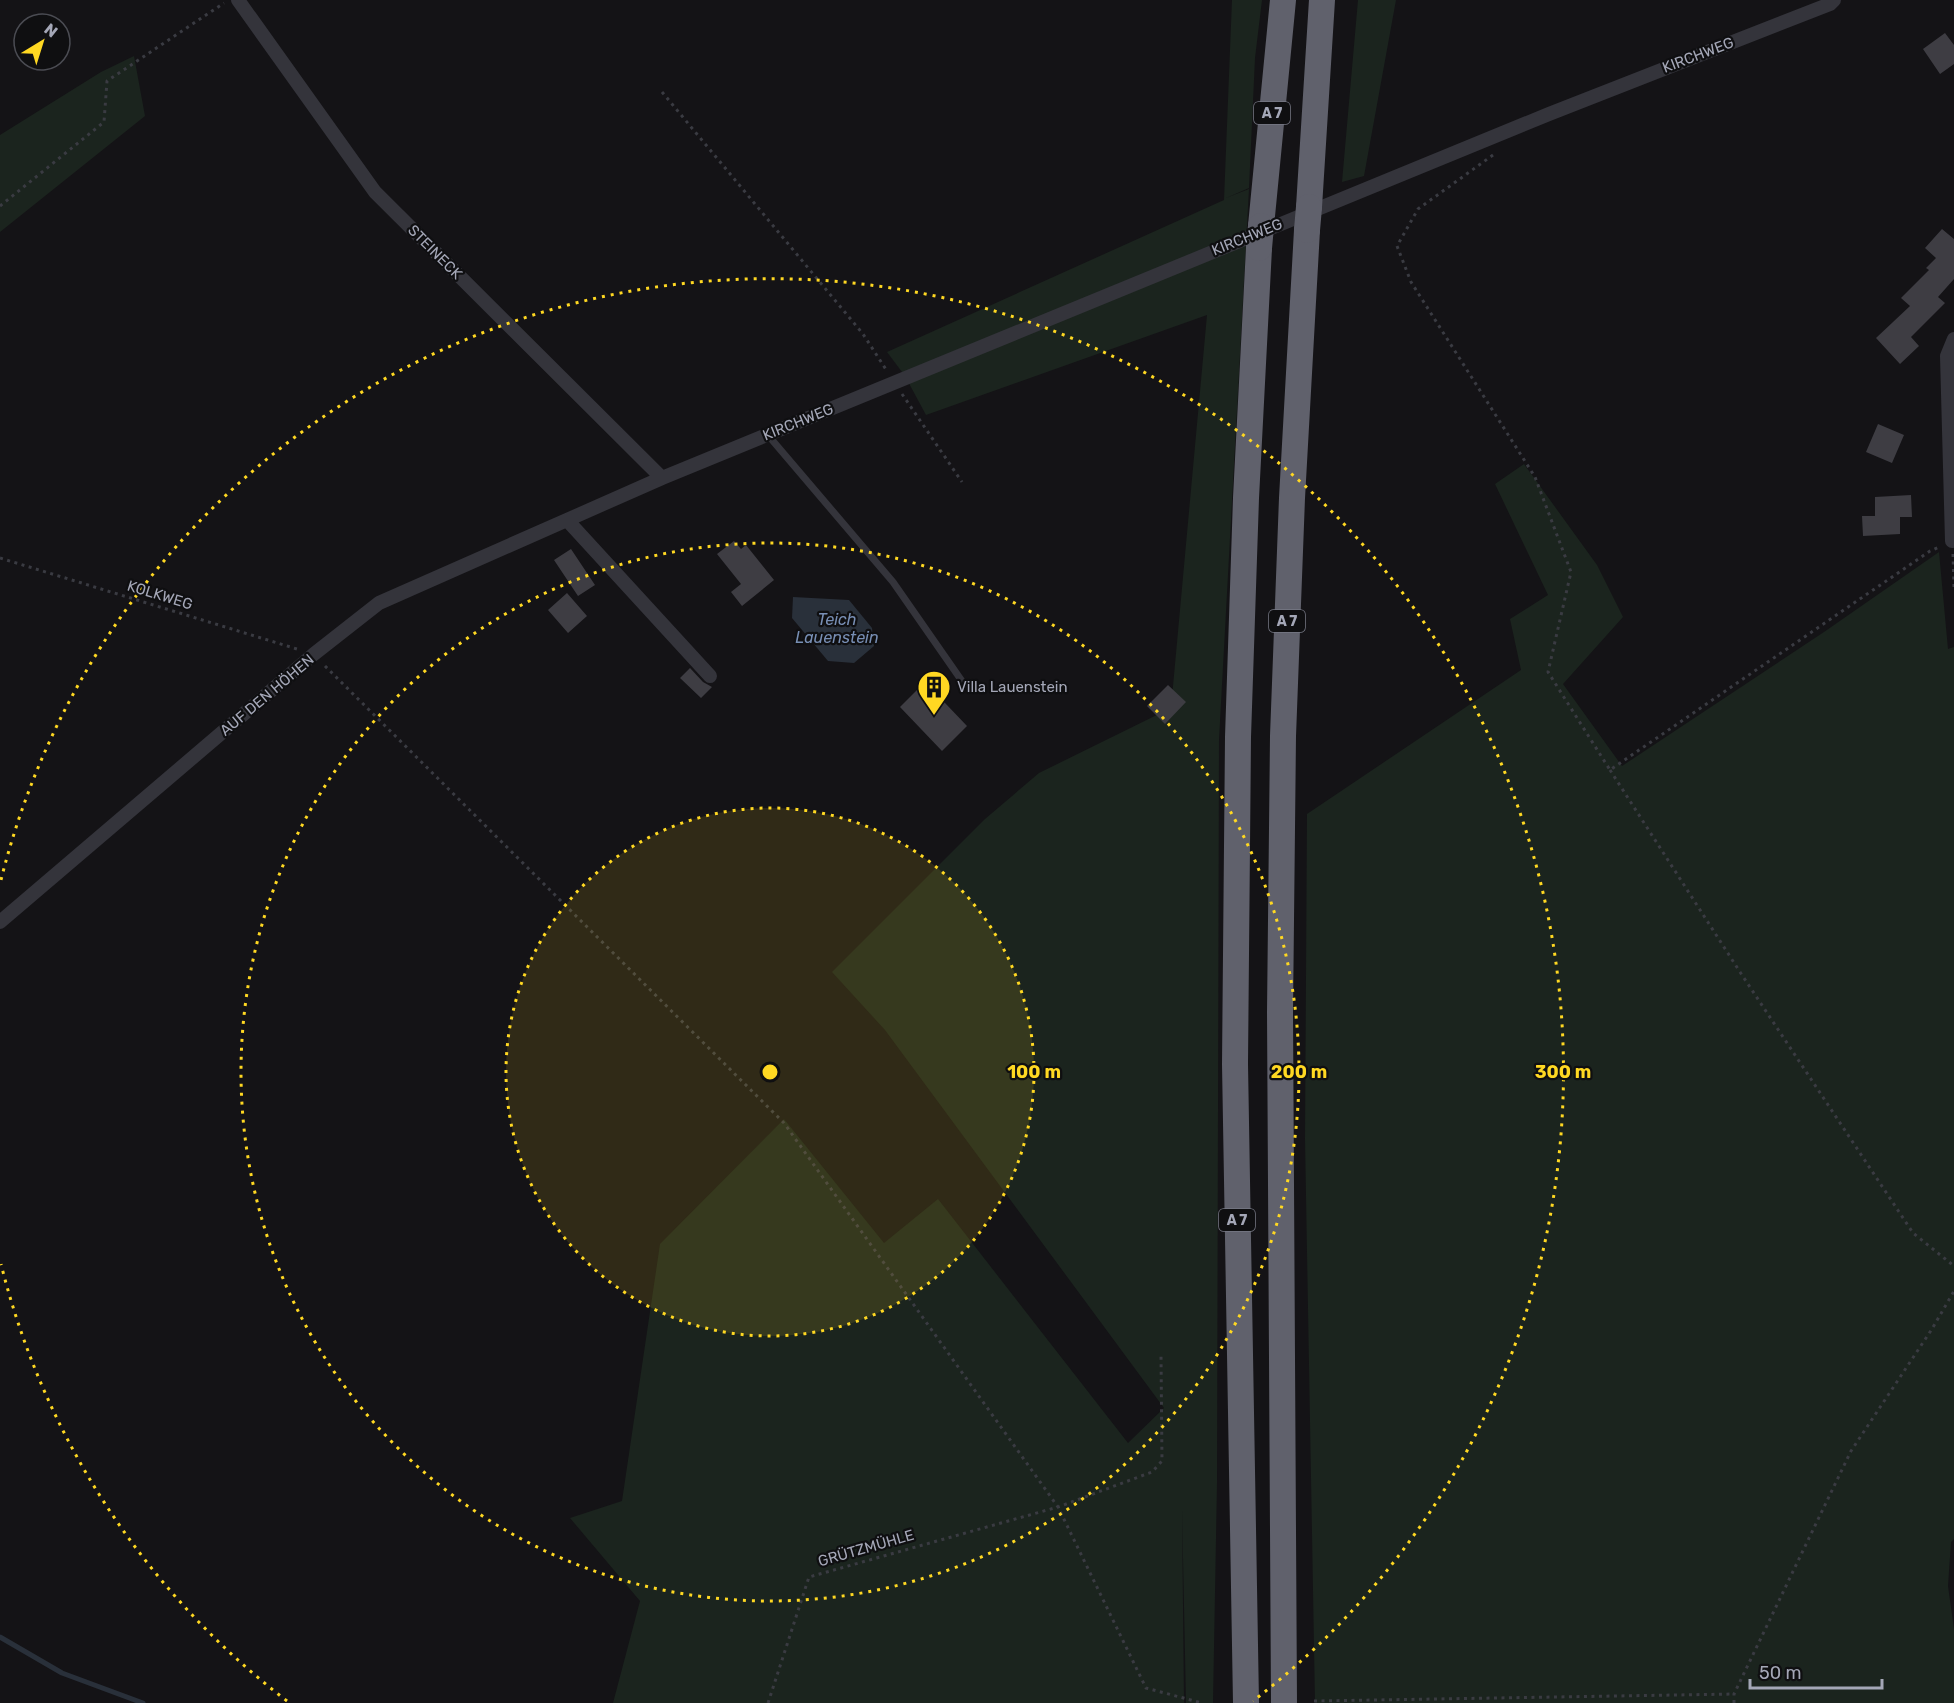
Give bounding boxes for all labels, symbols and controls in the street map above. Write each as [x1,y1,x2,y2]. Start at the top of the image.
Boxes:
north arrow [12,12,72,72]
text: N [41,20,61,42]
street label: KIRCHWEG [1660,33,1736,77]
road number: A 7 [1254,102,1290,124]
street label: KIRCHWEG [1209,215,1285,259]
street label: STEINECK [404,221,466,283]
street label: KIRCHWEG [760,400,836,444]
street label: KOLKWEG [125,577,195,613]
water label: Teich Lauenstein [795,610,879,647]
road number: A 7 [1269,610,1305,632]
street label: AUF DEN HÖHEN [216,650,318,740]
building icon: Villa Lauenstein [916,669,952,716]
place label: Villa Lauenstein [957,678,1068,696]
text: 100 m [1007,1061,1061,1083]
text: 200 m [1271,1061,1327,1083]
text: 300 m [1535,1061,1591,1083]
centre of rings [760,1062,780,1082]
road number: A 7 [1219,1209,1255,1231]
street label: GRÜTZMÜHLE [816,1526,916,1570]
scale bar [1750,1652,1882,1690]
text: 50 m [1759,1662,1802,1684]

